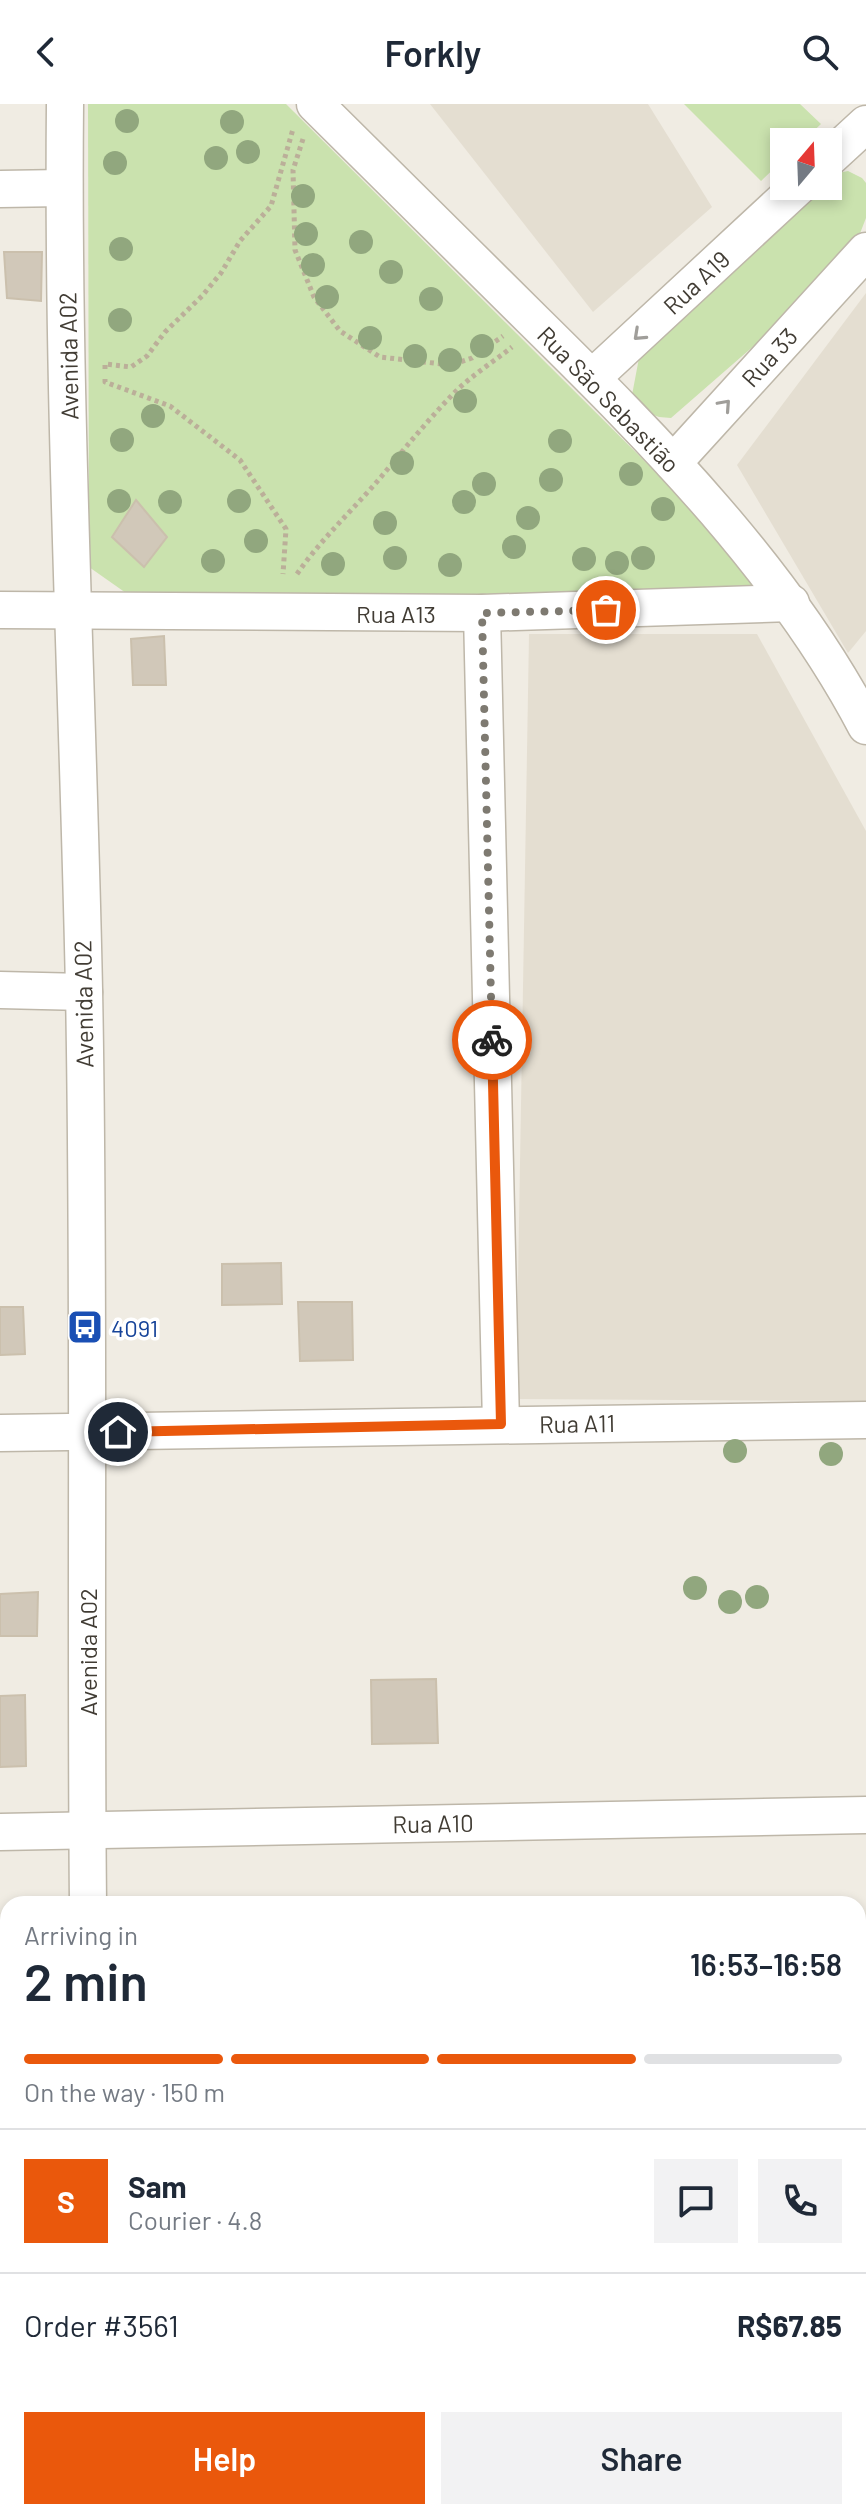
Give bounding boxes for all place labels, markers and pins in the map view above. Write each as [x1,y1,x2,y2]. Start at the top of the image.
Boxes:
pin [572,576,640,644]
bus stop icon: 4091 [66,1308,104,1346]
place label: 4091 [111,1313,158,1342]
pin [84,1398,152,1466]

